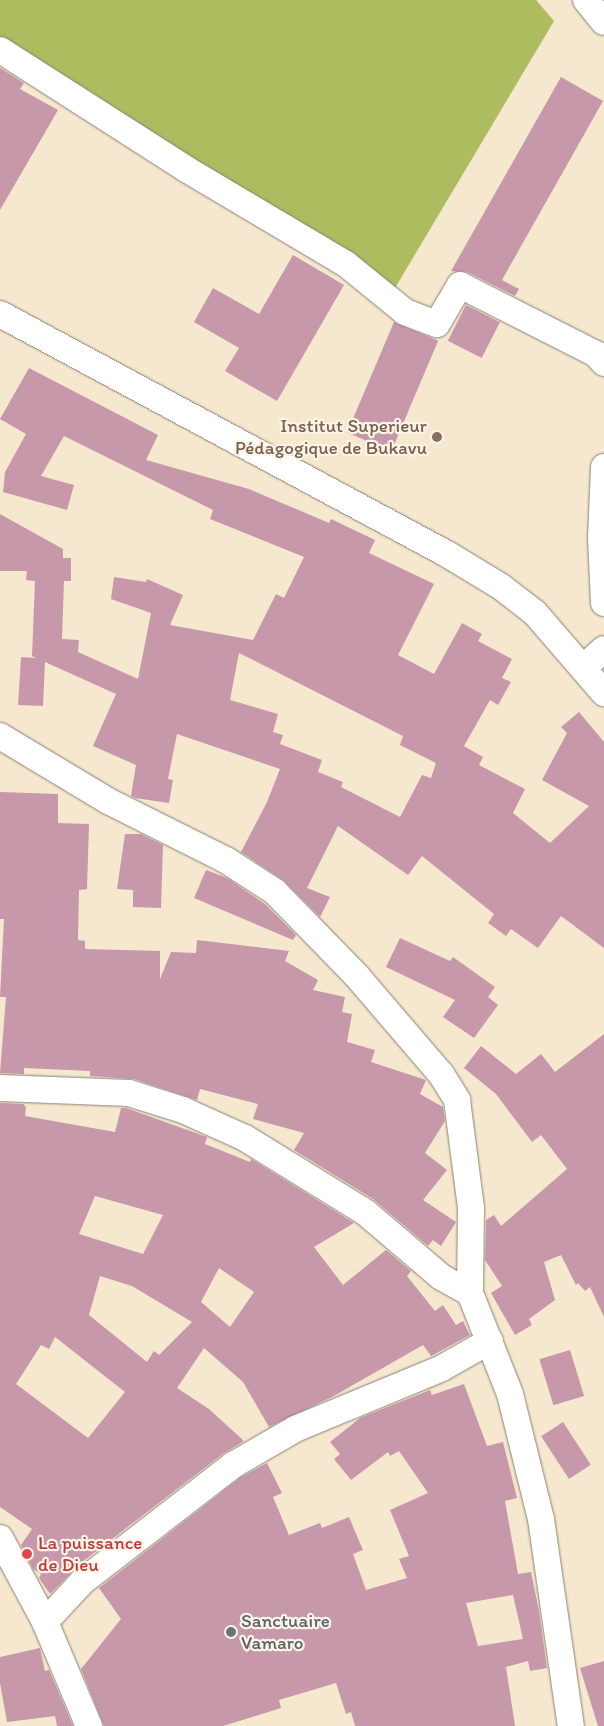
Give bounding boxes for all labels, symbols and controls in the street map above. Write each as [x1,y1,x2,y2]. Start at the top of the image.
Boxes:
place label: Institut Superieur Pédagogique de Bukavu [235,415,427,459]
marker: Institut Superieur Pédagogique de Bukavu [431,431,443,443]
place label: La puissance de Dieu [38,1532,142,1576]
marker: La puissance de Dieu [20,1547,34,1561]
place label: Sanctuaire Vamaro [241,1610,330,1654]
marker: Sanctuaire Vamaro [225,1626,237,1638]

